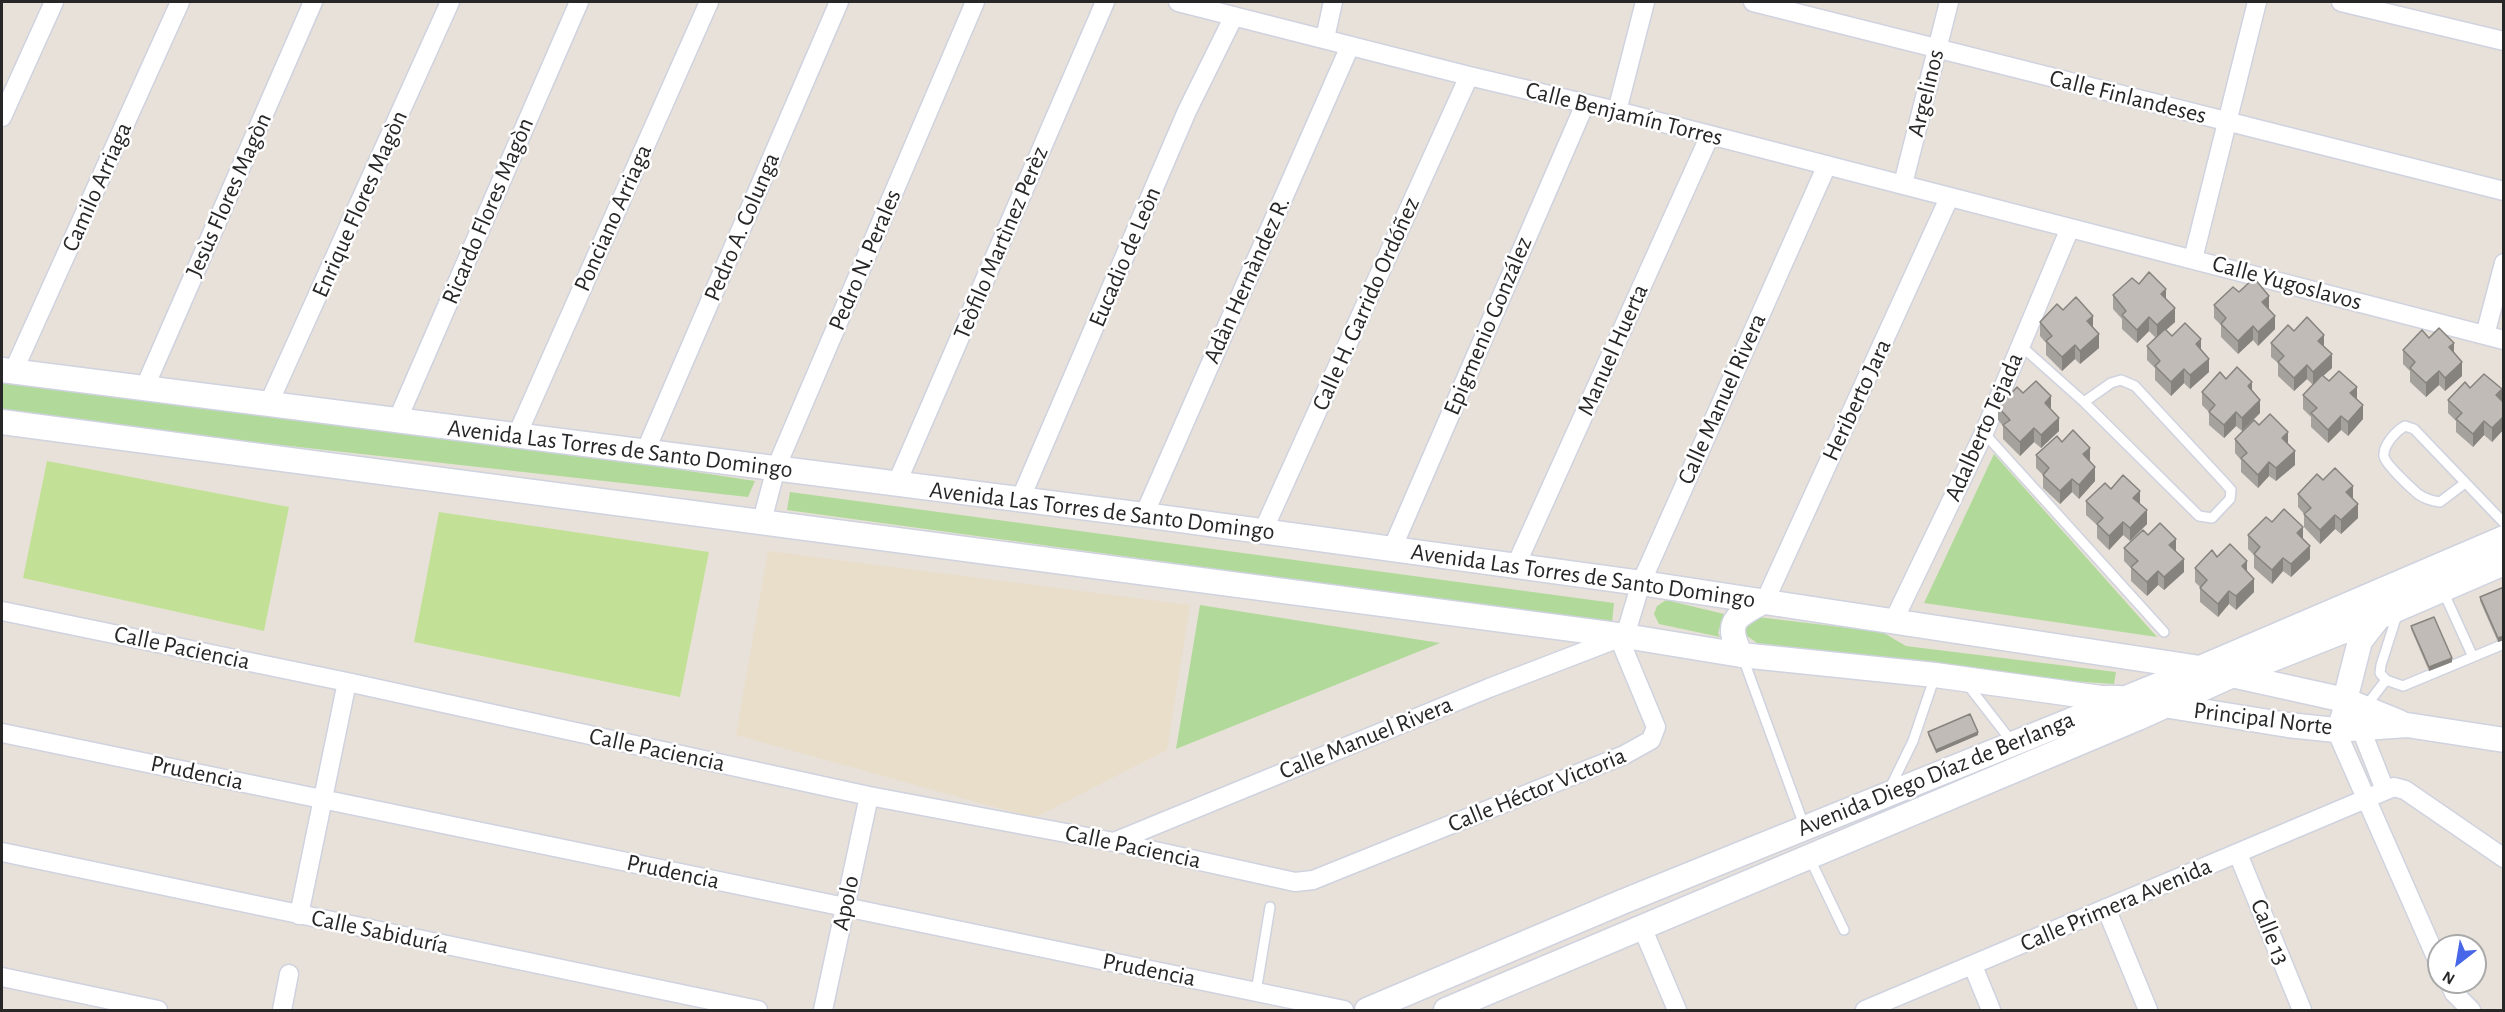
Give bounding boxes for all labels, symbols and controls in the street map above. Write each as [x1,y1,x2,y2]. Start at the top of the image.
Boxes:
street label: Argelinos [1901,46,1951,140]
street label: Calle Finlandeses [2047,64,2209,130]
street label: Calle Benjamín Torres [1522,76,1726,152]
street label: Enrique Flores Magòn [306,106,414,302]
street label: Jesùs Flores Magòn [180,108,278,282]
street label: Ricardo Flores Magòn [436,113,540,309]
street label: Camilo Arriaga [56,118,138,256]
street label: Ponciano Arriaga [568,140,658,296]
street label: Teòfilo Martìnez Perèz [947,142,1055,344]
street label: Pedro A. Colunga [698,149,786,305]
street label: Eucadio de Leòn [1083,183,1167,331]
street label: Pedro N. Perales [822,185,908,335]
street label: Adàn Hernàndez R. [1197,192,1297,368]
street label: Calle H. Garrido Ordóñez [1306,193,1426,415]
street label: Epigmenio González [1437,232,1539,420]
street label: Calle Yugoslavos [2209,249,2365,317]
street label: Manuel Huerta [1571,280,1655,420]
street label: Calle Manuel Rivera [1671,309,1773,489]
street label: Heriberto Jara [1816,334,1898,466]
street label: Adalberto Tejada [1938,348,2030,506]
street label: Avenida Las Torres de Santo Domingo [446,414,794,484]
street label: Avenida Las Torres de Santo Domingo [928,476,1276,546]
street label: Avenida Las Torres de Santo Domingo [1409,538,1757,614]
street label: Calle Paciencia [112,620,252,676]
street label: Calle Manuel Rivera [1275,690,1457,786]
street label: Principal Norte [2192,696,2334,742]
street label: Avenida Diego Díaz de Berlanga [1793,705,2079,843]
street label: Calle Paciencia [587,722,727,778]
street label: Calle Héctor Victoria [1444,741,1630,839]
street label: Prudencia [148,749,246,797]
street label: Calle Paciencia [1063,819,1203,875]
street label: Prudencia [624,848,722,896]
street label: Calle Primera Avenida [2016,852,2216,958]
street label: Apolo [826,873,866,933]
street label: Calle 13 [2244,895,2296,969]
street label: Calle Sabiduría [309,903,451,961]
north arrow [2427,934,2487,994]
street label: Prudencia [1100,947,1198,993]
text: N [2440,968,2458,987]

